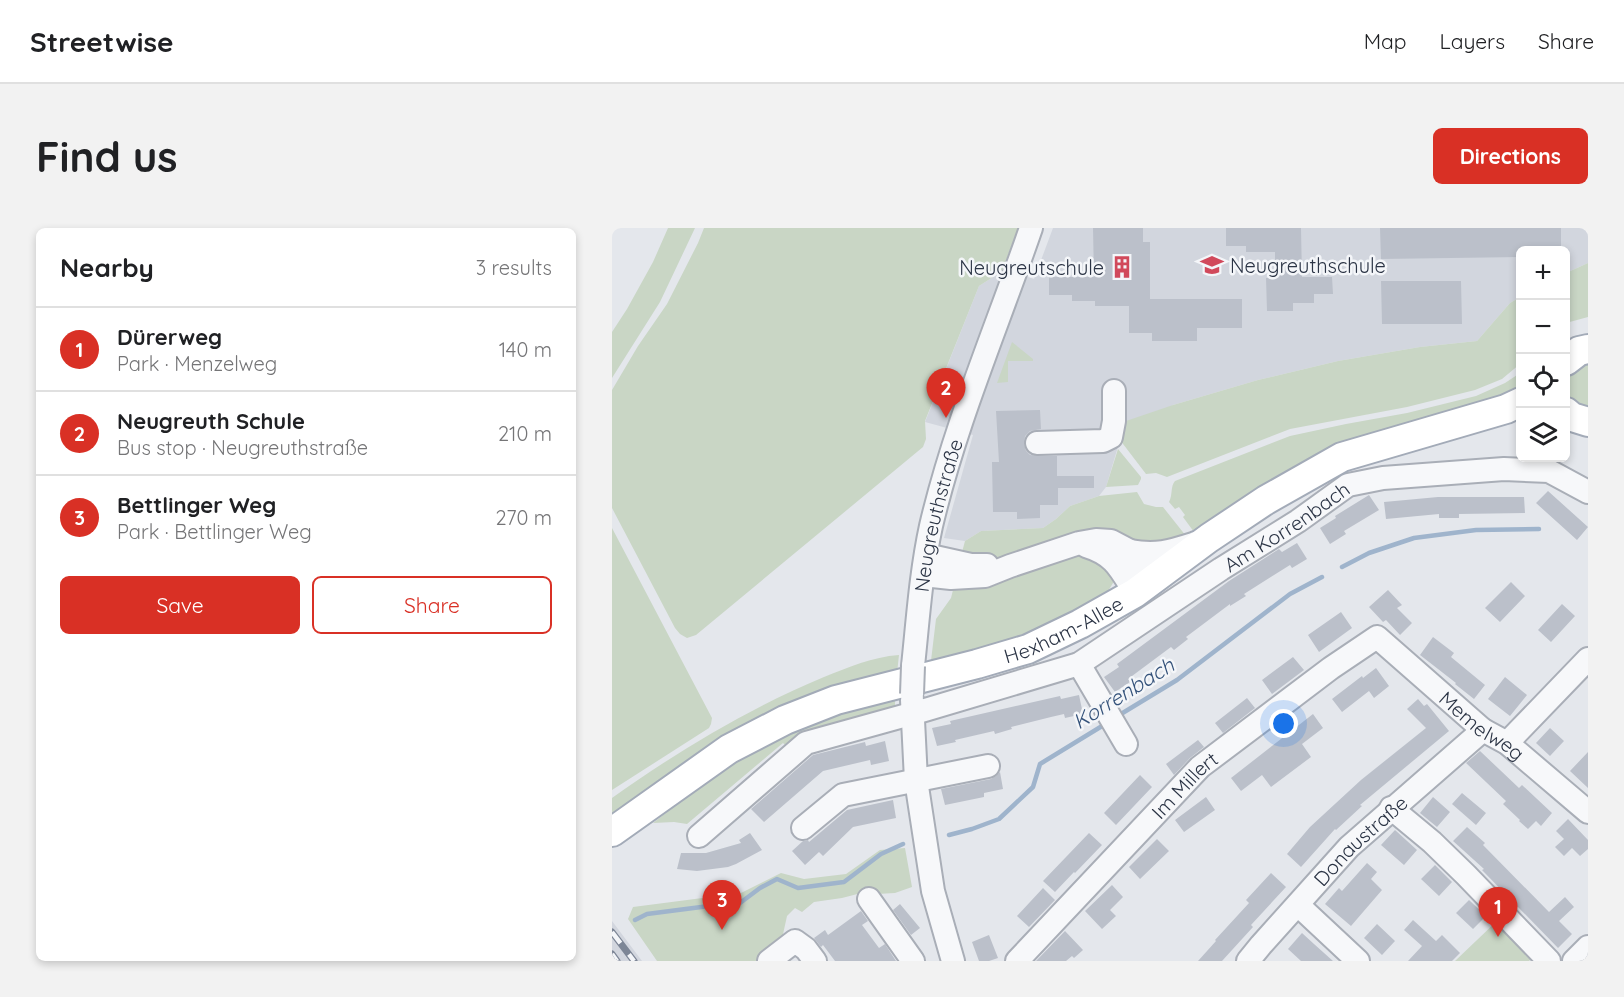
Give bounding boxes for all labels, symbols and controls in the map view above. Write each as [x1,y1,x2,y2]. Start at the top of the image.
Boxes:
text: Streetwise [30,24,173,59]
text: Map [1364,28,1407,54]
text: Layers [1440,28,1505,54]
text: Share [1538,28,1594,54]
button: Directions [1433,128,1588,184]
text: Find us [36,130,178,183]
map controls [1516,246,1570,462]
button: + [1516,246,1570,300]
text: Nearby [60,251,154,284]
school or university icon: Neugreuthschule [1199,252,1225,278]
place label: Neugreuthschule [1230,253,1386,278]
building icon: Neugreutschule [1109,254,1135,280]
text: 3 results [476,255,552,280]
place label: Neugreutschule [959,255,1104,280]
button: − [1516,300,1570,354]
text: Dürerweg [117,323,222,351]
text: 1 [76,337,83,362]
text: 140 m [499,337,552,362]
text: Park · Menzelweg [117,351,277,376]
button: locate [1516,354,1570,408]
pin: 2 [926,368,966,418]
text: Neugreuth Schule [117,407,305,435]
button: layers [1516,408,1570,462]
text: 2 [74,421,85,446]
text: 210 m [498,421,552,446]
text: Bus stop · Neugreuthstraße [117,435,368,460]
street label: Neugreuthstraße [908,435,967,593]
street label: Am Korrenbach [1219,476,1354,577]
text: Bettlinger Weg [117,491,276,519]
text: 3 [74,505,85,530]
text: 270 m [495,505,552,530]
text: Park · Bettlinger Weg [117,519,312,544]
button: Save [60,576,300,634]
button: Share [312,576,552,634]
street label: Hexham-Allee [1001,590,1127,668]
water label: Korrenbach [1068,651,1179,734]
street label: Memelweg [1434,685,1530,765]
your location [1269,709,1298,738]
street label: Im Millert [1146,746,1222,823]
street label: Donaustraße [1308,790,1412,891]
pin: 3 [702,880,742,930]
pin: 1 [1478,888,1518,937]

